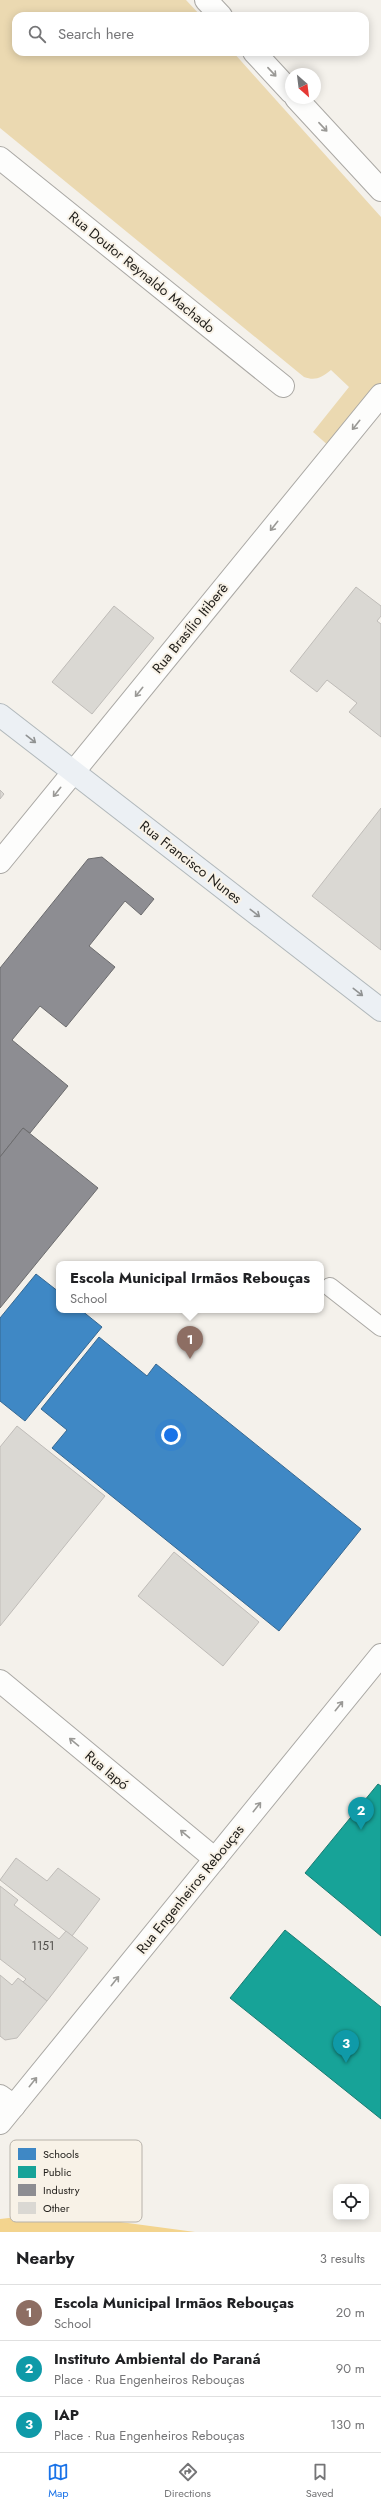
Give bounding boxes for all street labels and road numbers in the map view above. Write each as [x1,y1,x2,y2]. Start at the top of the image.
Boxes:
street label: Rua Doutor Reynaldo Machado [65,207,220,338]
street label: Rua Brasílio Itiberê [147,579,233,677]
street label: Rua Francisco Nunes [136,816,247,908]
street label: Rua Iapó [81,1746,134,1795]
street label: Rua Engenheiros Rebouças [132,1820,249,1958]

